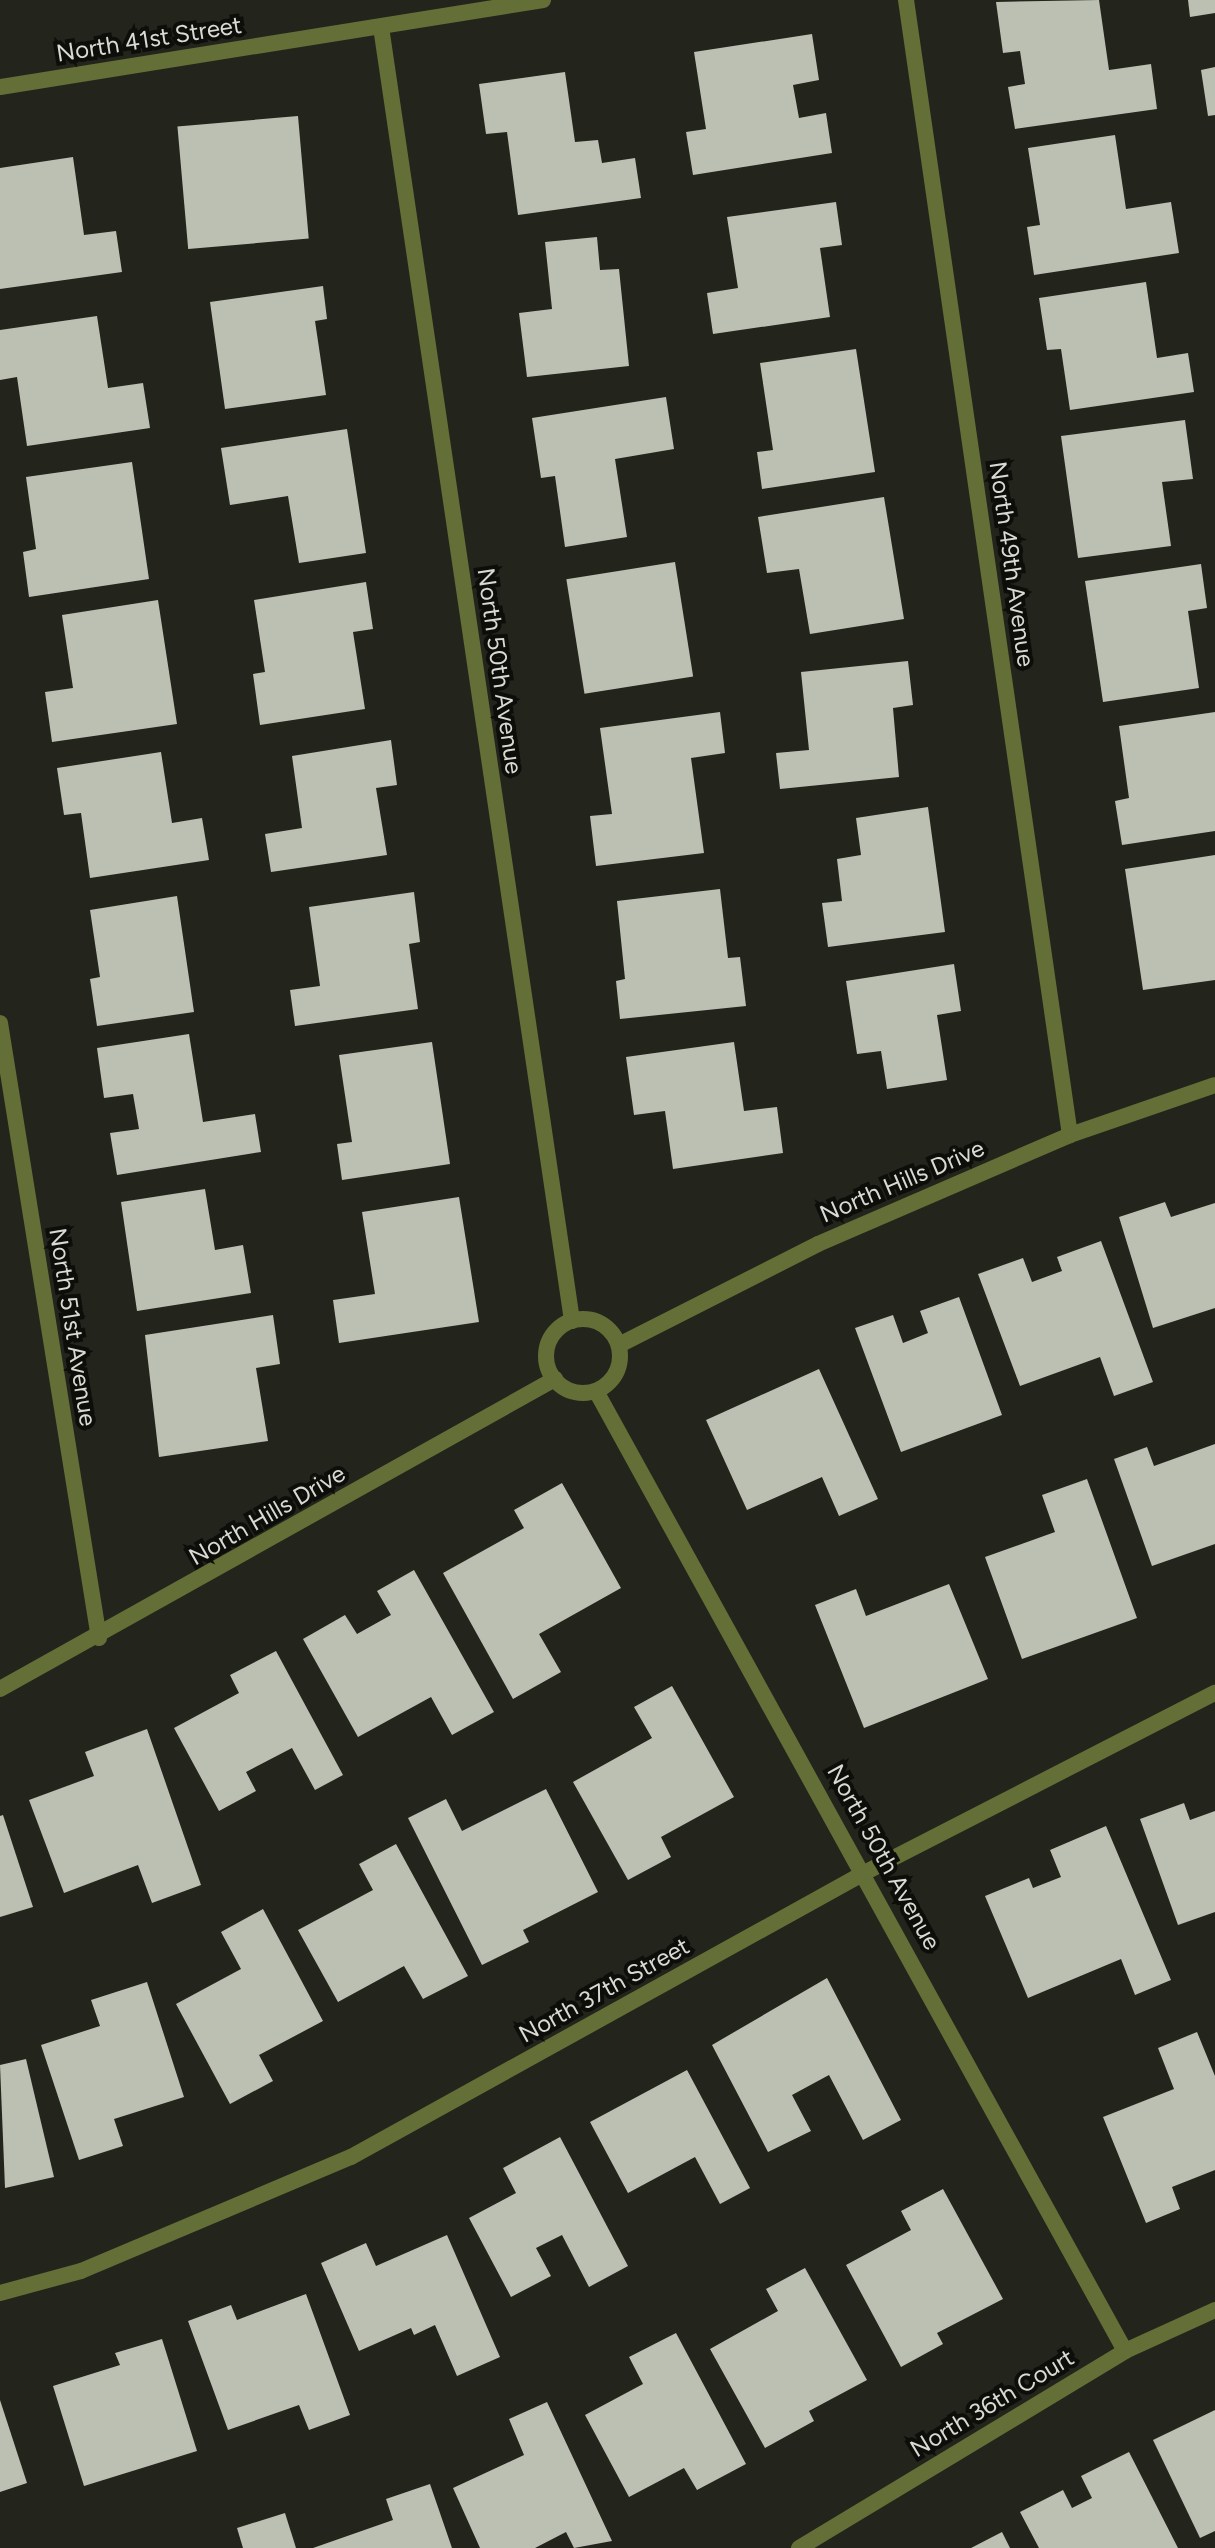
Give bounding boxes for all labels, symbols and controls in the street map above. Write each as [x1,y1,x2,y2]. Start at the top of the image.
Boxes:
street label: North 41st Street [54,10,244,68]
street label: North 49th Avenue [983,459,1041,669]
street label: North 50th Avenue [471,566,529,776]
street label: North Hills Drive [815,1133,989,1229]
street label: North 51st Avenue [43,1226,103,1428]
street label: North Hills Drive [184,1459,350,1571]
street label: North 50th Avenue [821,1759,947,1955]
street label: North 37th Street [514,1931,694,2049]
street label: North 36th Court [905,2343,1079,2463]

